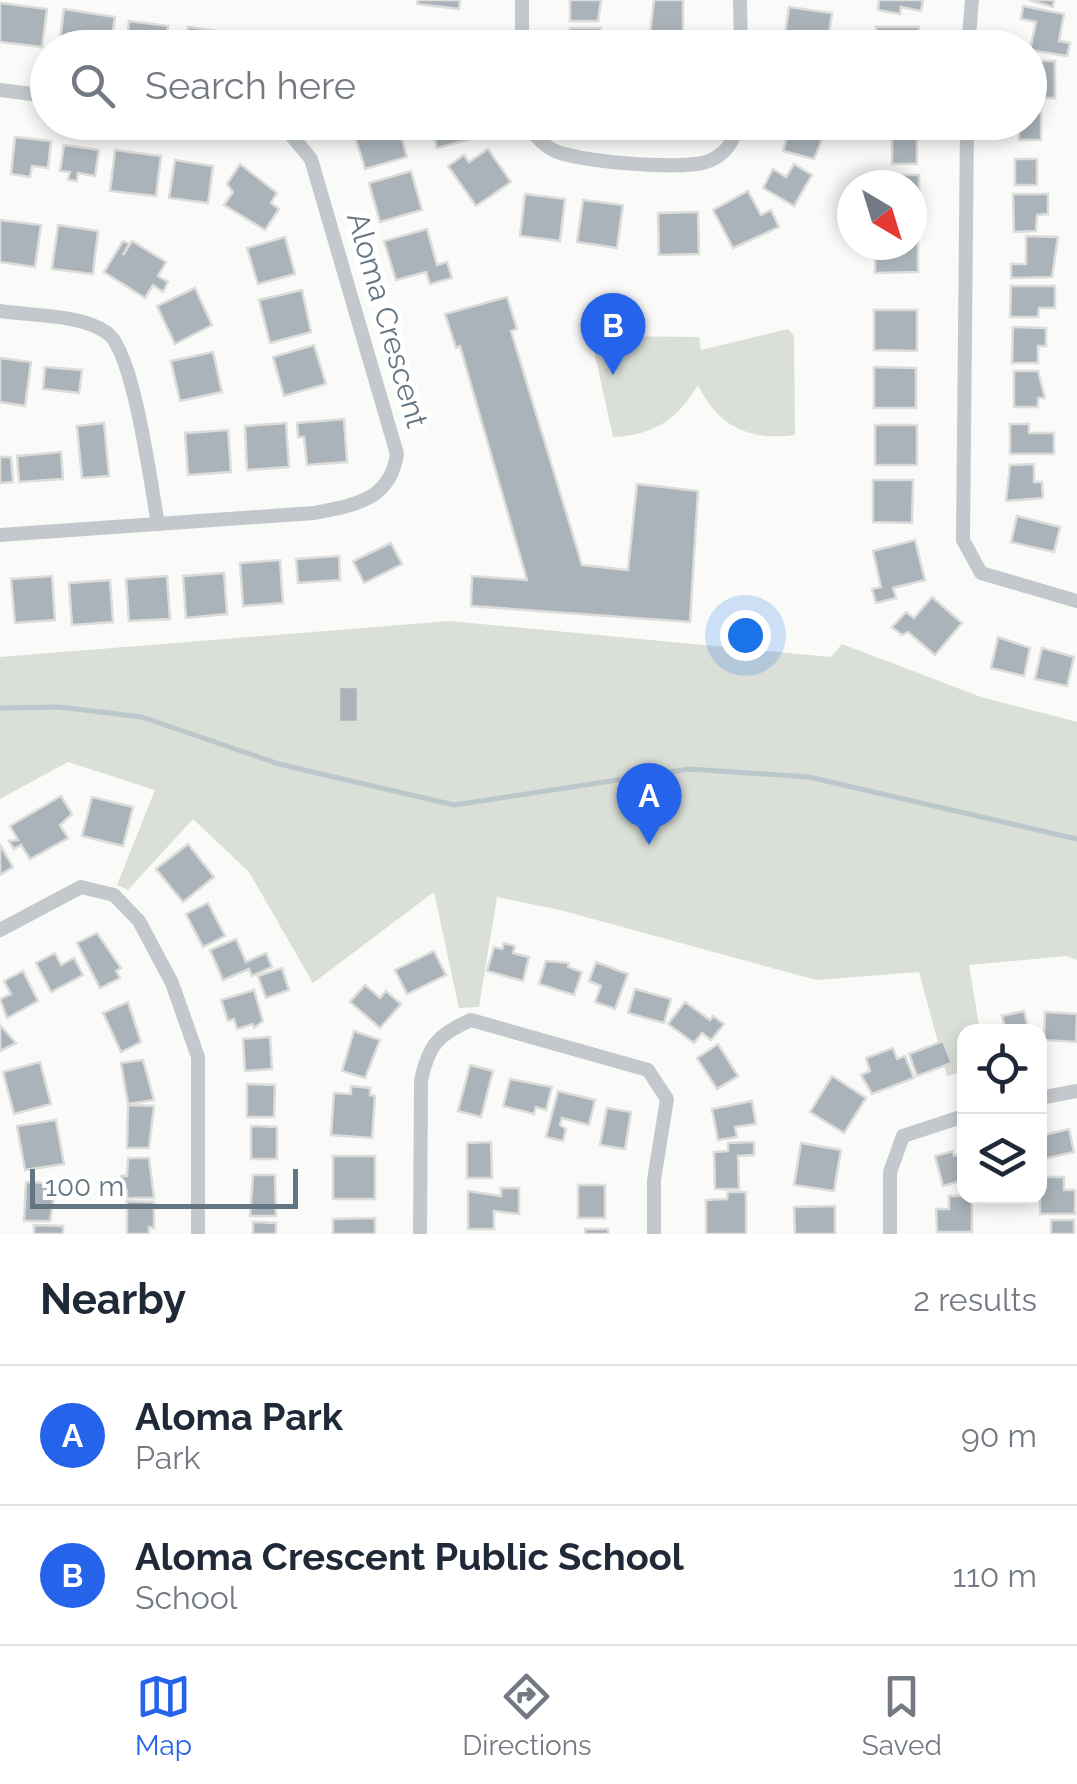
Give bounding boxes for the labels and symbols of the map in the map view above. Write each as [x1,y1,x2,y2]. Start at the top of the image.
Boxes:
north arrow [837,170,927,260]
street label: Aloma Crescent [340,208,435,431]
pin: B [580,292,646,375]
your location [720,610,771,661]
pin: A [616,762,682,845]
scale bar [30,1164,298,1208]

